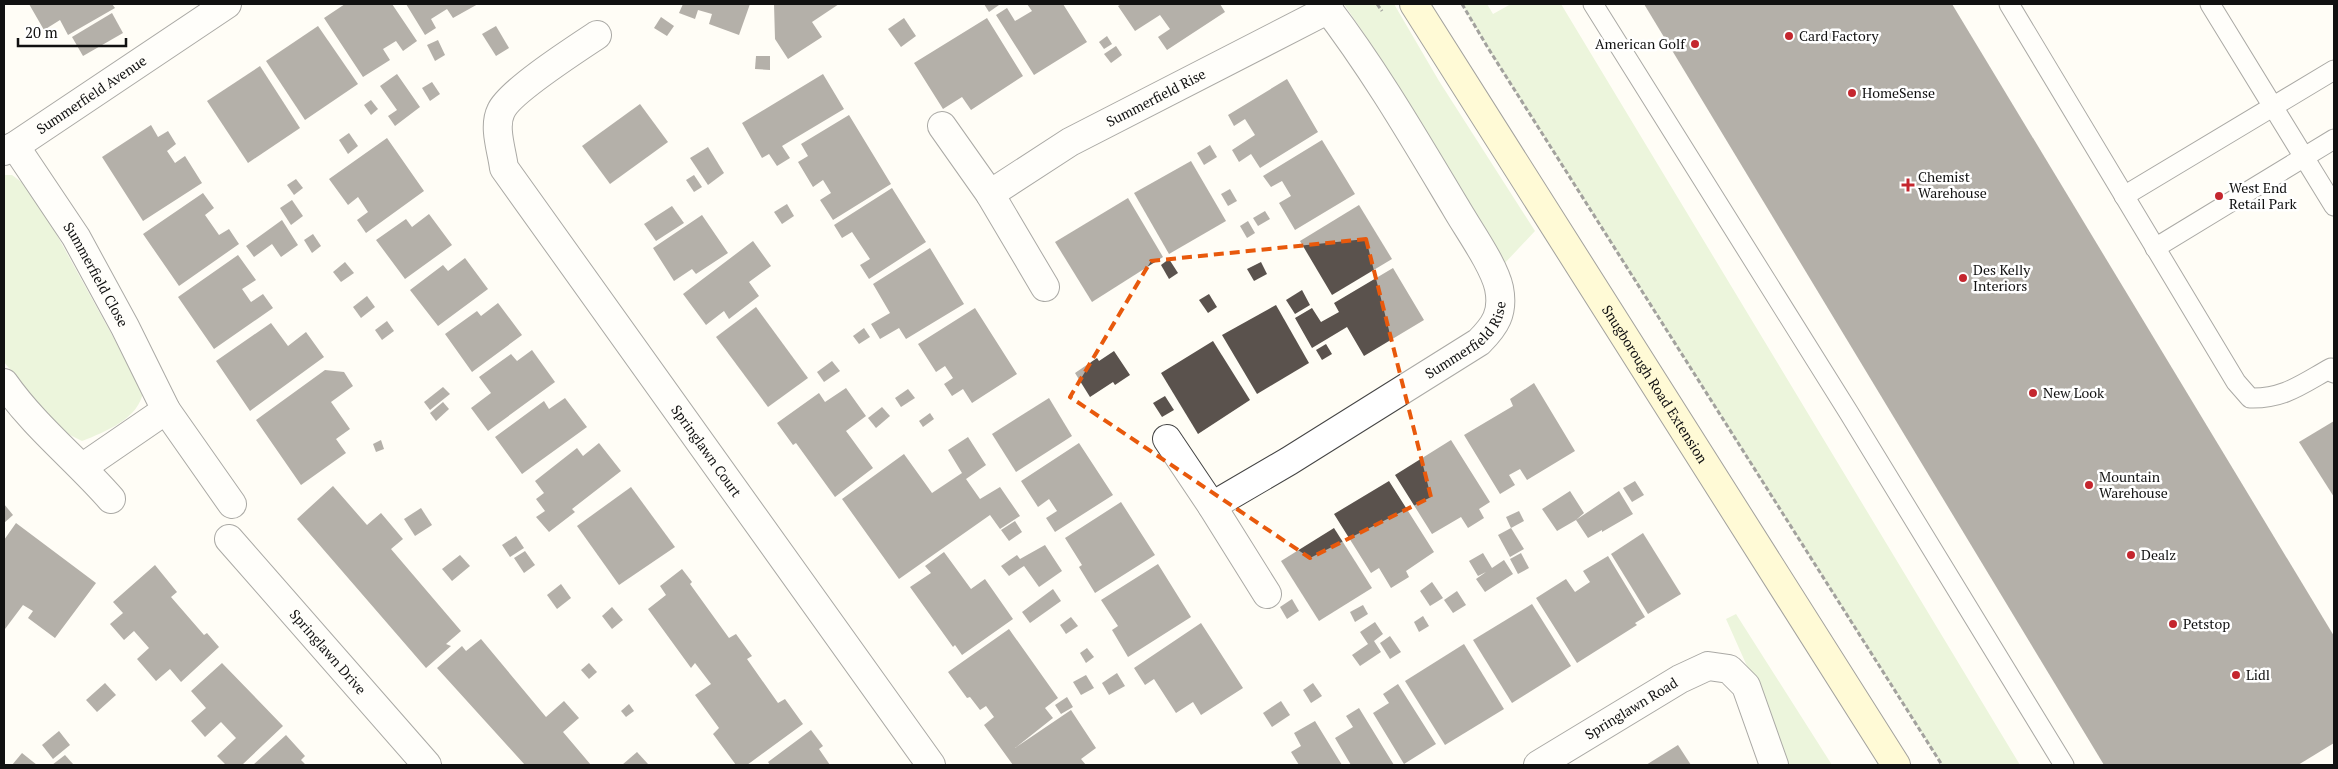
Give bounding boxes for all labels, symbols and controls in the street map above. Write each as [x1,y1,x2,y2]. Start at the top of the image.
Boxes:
scale bar [18,15,125,47]
text: 20 m [25,22,58,42]
place label: Card Factory [1799,26,1879,45]
marker: Card Factory [1783,30,1795,42]
place label: American Golf [1595,34,1686,53]
marker: American Golf [1689,38,1701,50]
street label: Summerfield Avenue [32,51,150,138]
street label: Summerfield Rise [1103,64,1209,131]
place label: HomeSense [1862,83,1935,102]
marker: HomeSense [1846,87,1858,99]
place label: Chemist Warehouse [1918,167,1987,202]
place label: West End Retail Park [2229,178,2298,213]
marker: Chemist Warehouse [1902,179,1914,191]
marker: West End Retail Park [2213,190,2225,202]
street label: Summerfield Close [60,218,133,330]
place label: Des Kelly Interiors [1973,260,2031,295]
marker: Des Kelly Interiors [1957,272,1969,284]
street label: Summerfield Rise [1421,301,1509,383]
street label: Snugborough Road Extension [1598,301,1713,467]
place label: New Look [2043,383,2105,402]
marker: New Look [2027,387,2039,399]
street label: Springlawn Court [667,401,747,501]
place label: Mountain Warehouse [2099,467,2168,502]
marker: Mountain Warehouse [2083,479,2095,491]
place label: Dealz [2141,545,2176,564]
marker: Dealz [2125,549,2137,561]
street label: Springlawn Drive [286,605,371,698]
place label: Petstop [2183,614,2230,633]
marker: Petstop [2167,618,2179,630]
place label: Lidl [2246,665,2270,684]
marker: Lidl [2230,669,2242,681]
street label: Springlawn Road [1581,673,1681,743]

